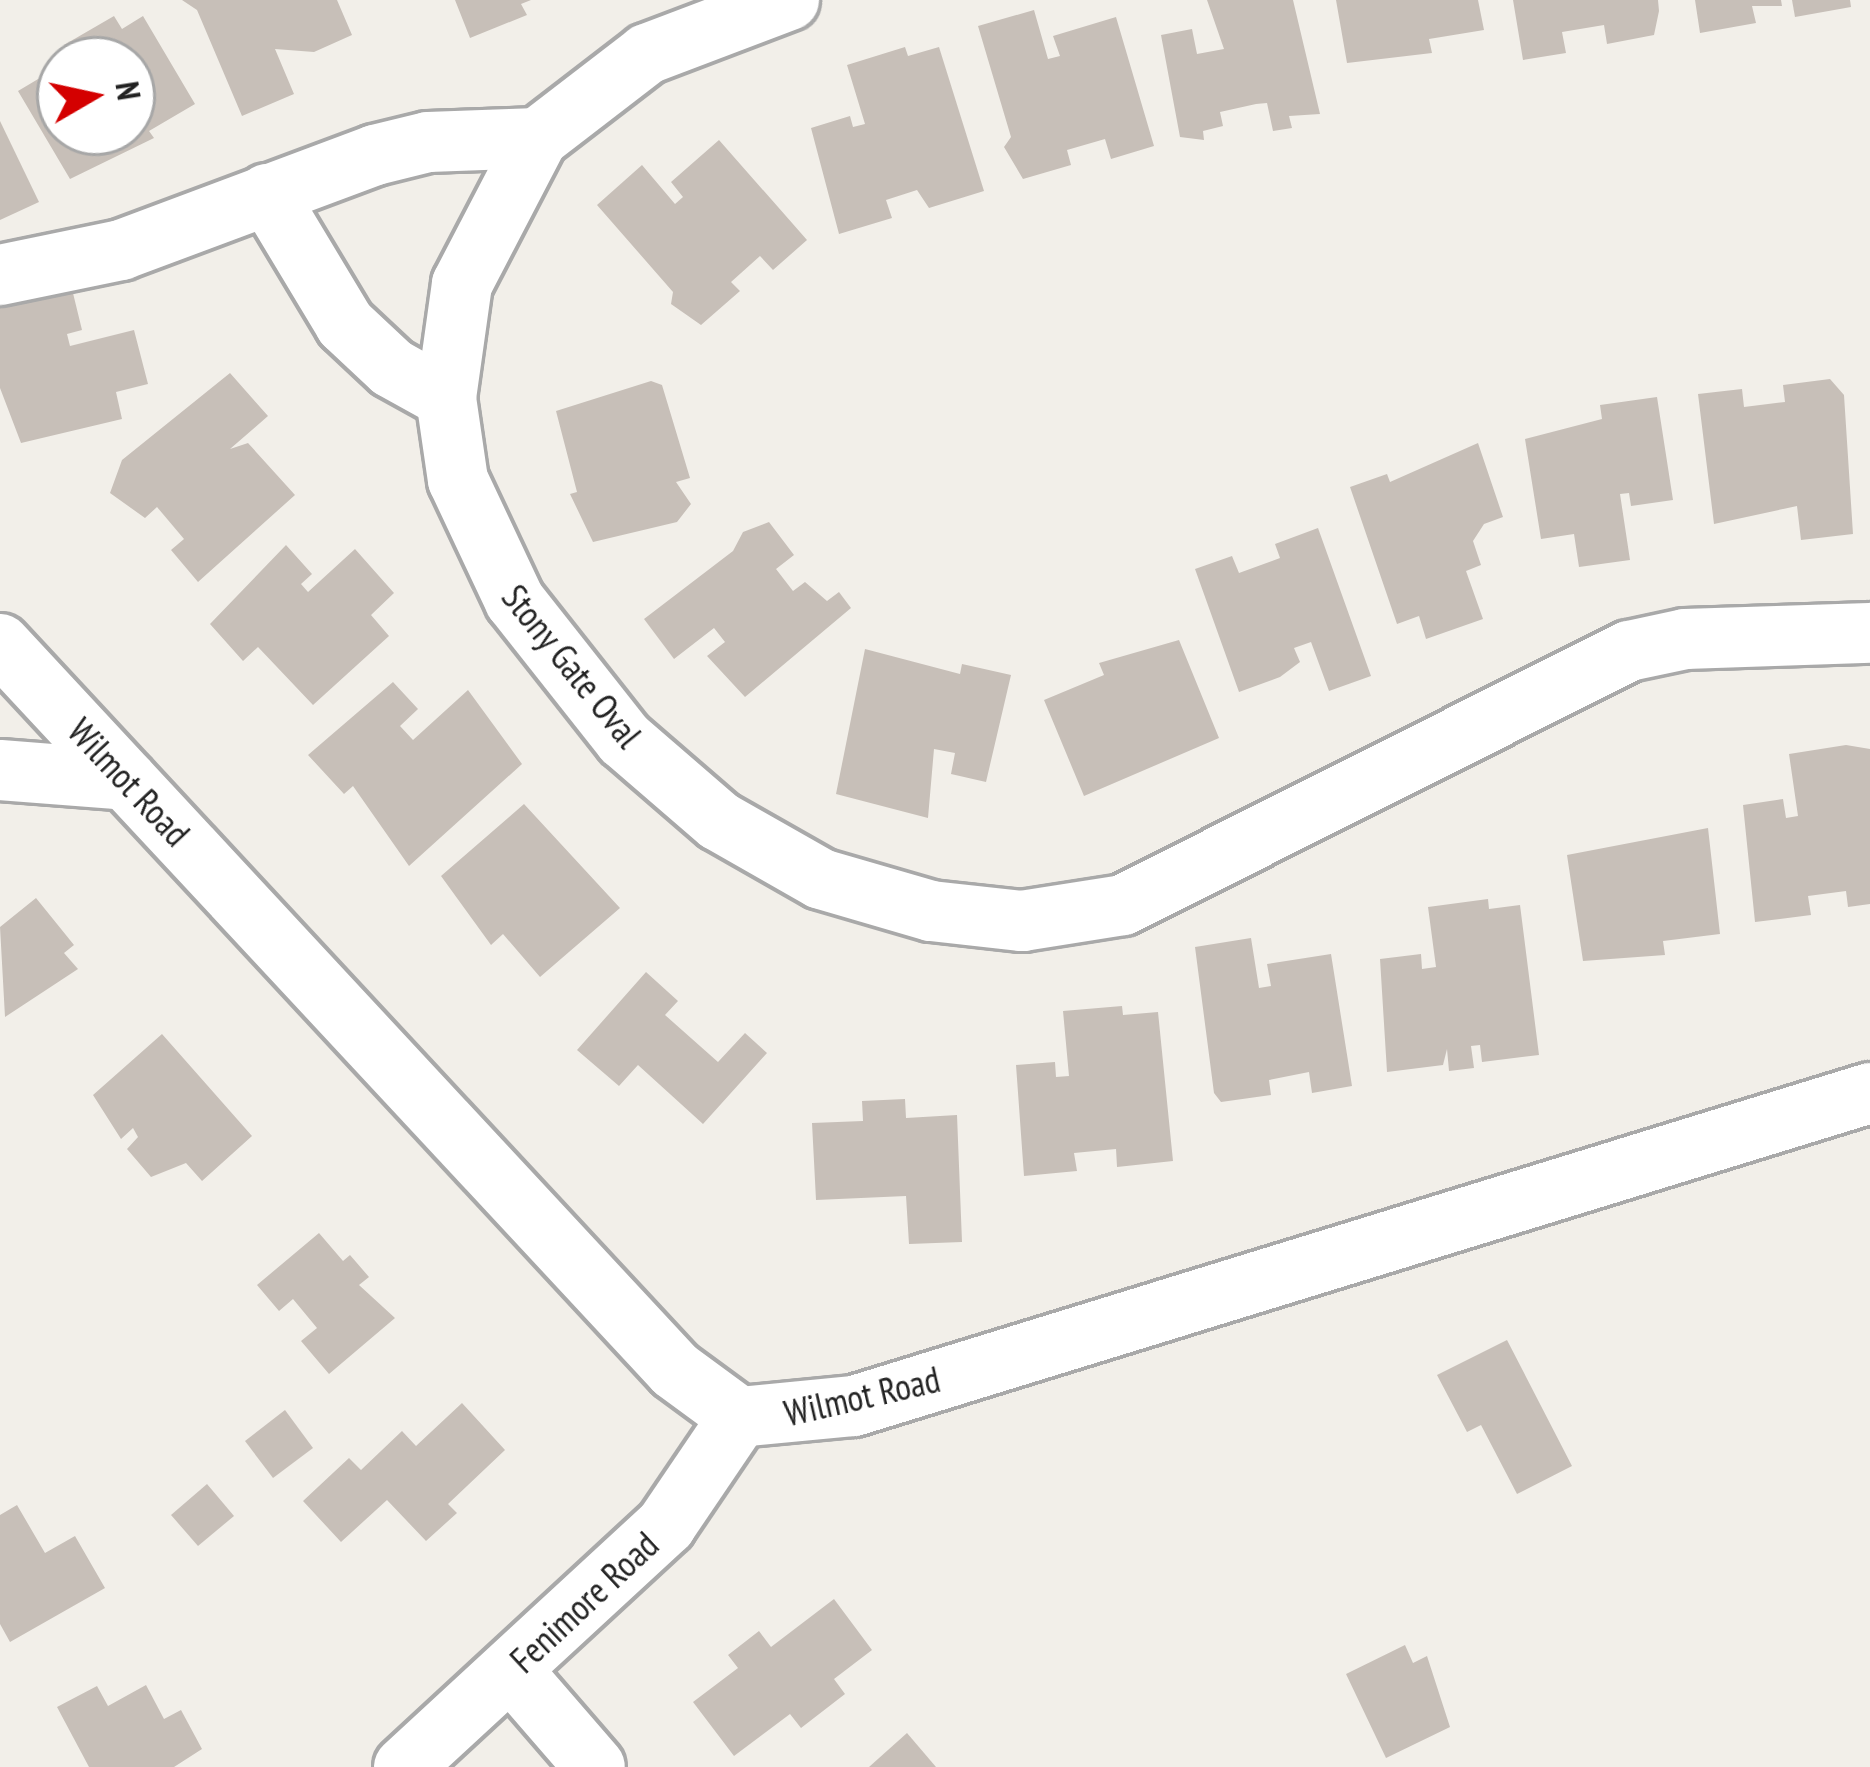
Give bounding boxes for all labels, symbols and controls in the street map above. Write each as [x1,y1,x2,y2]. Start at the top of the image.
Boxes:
north arrow [36,36,156,156]
text: N [106,79,152,103]
street label: Stony Gate Oval [493,576,651,756]
street label: Wilmot Road [59,709,199,855]
street label: Wilmot Road [780,1357,944,1435]
street label: Fenimore Road [501,1523,667,1681]

